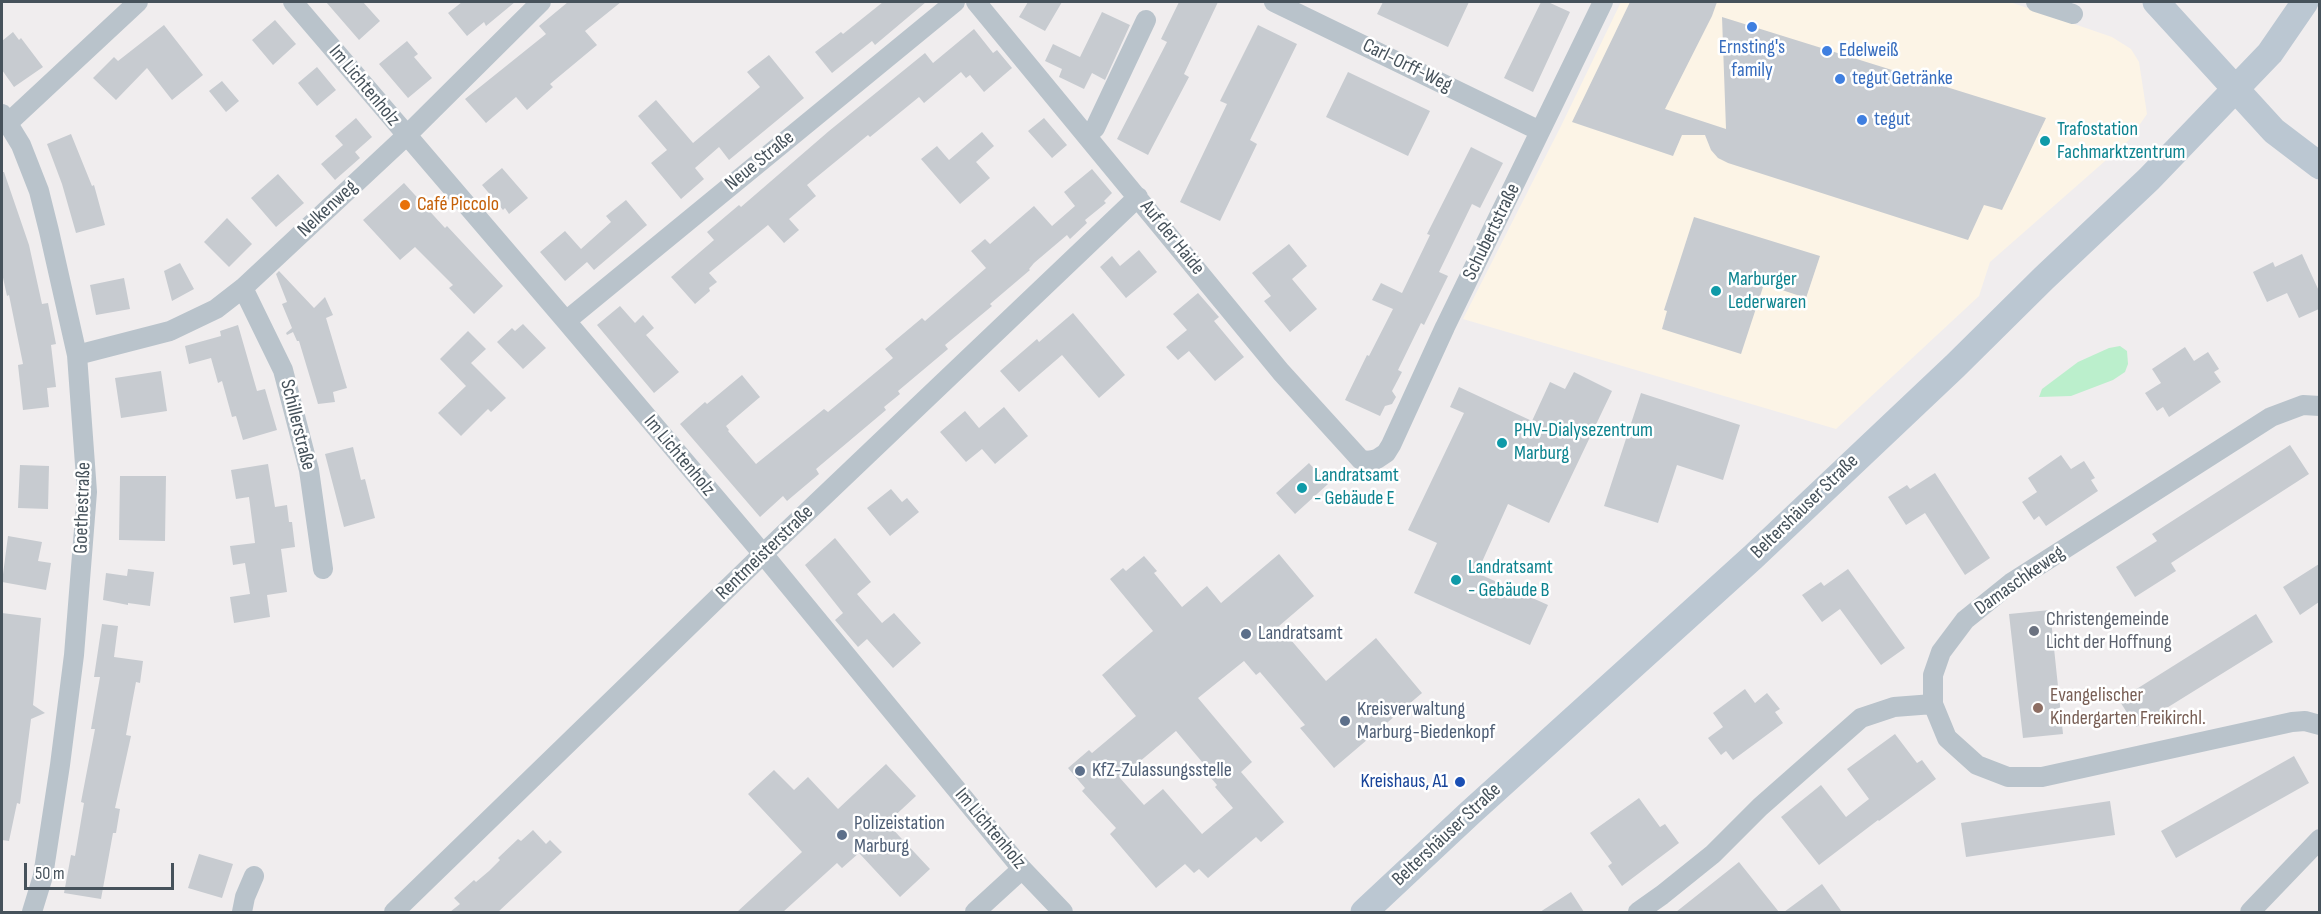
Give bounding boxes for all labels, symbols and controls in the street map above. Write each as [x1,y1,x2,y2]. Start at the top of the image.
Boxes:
marker: Ernsting's family [1745,20,1759,34]
street label: Carl-Orff-Weg [1358,34,1456,98]
place label: Ernsting's family [1719,36,1785,83]
place label: Edelweiß [1839,39,1899,63]
street label: Im Lichtenholz [323,41,405,131]
marker: Edelweiß [1820,44,1834,58]
place label: tegut Getränke [1852,67,1953,91]
marker: tegut Getränke [1833,72,1847,86]
place label: tegut [1874,108,1910,132]
marker: tegut [1855,113,1869,127]
place label: Trafostation Fachmarktzentrum [2057,118,2185,165]
street label: Neue Straße [721,126,799,196]
marker: Trafostation Fachmarktzentrum [2038,134,2052,148]
street label: Nelkenweg [293,175,363,243]
street label: Schubertstraße [1458,180,1526,284]
place label: Café Piccolo [417,193,499,217]
street label: Auf der Haide [1135,196,1209,280]
marker: Café Piccolo [398,198,412,212]
place label: Marburger Lederwaren [1728,268,1806,315]
marker: Marburger Lederwaren [1709,284,1723,298]
street label: Schillerstraße [274,377,320,473]
street label: Im Lichtenholz [638,411,720,501]
place label: PHV-Dialysezentrum Marburg [1514,419,1653,466]
marker: PHV-Dialysezentrum Marburg [1495,436,1509,450]
street label: Beltershäuser Straße [1746,450,1864,564]
street label: Goethestraße [69,462,97,554]
place label: Landratsamt - Gebäude E [1314,464,1399,511]
marker: Landratsamt - Gebäude E [1295,481,1309,495]
street label: Rentmeisterstraße [711,501,819,605]
street label: Damaschkeweg [1970,541,2070,621]
place label: Landratsamt - Gebäude B [1468,556,1553,603]
marker: Landratsamt - Gebäude B [1449,573,1463,587]
place label: Christengemeinde Licht der Hoffnung [2046,608,2172,655]
place label: Landratsamt [1258,622,1343,646]
marker: Christengemeinde Licht der Hoffnung [2027,624,2041,638]
marker: Landratsamt [1239,627,1253,641]
place label: Evangelischer Kindergarten Freikirchl. [2050,684,2206,731]
place label: Kreisverwaltung Marburg-Biedenkopf [1357,698,1495,745]
marker: Evangelischer Kindergarten Freikirchl. [2031,701,2045,715]
marker: Kreisverwaltung Marburg-Biedenkopf [1338,714,1352,728]
place label: KfZ-Zulassungsstelle [1092,759,1232,783]
marker: KfZ-Zulassungsstelle [1073,764,1087,778]
place label: Kreishaus, A1 [1360,770,1448,794]
marker: Kreishaus, A1 [1453,775,1467,789]
street label: Beltershäuser Straße [1388,778,1506,892]
street label: Im Lichtenholz [949,784,1031,874]
place label: Polizeistation Marburg [854,812,945,859]
marker: Polizeistation Marburg [835,828,849,842]
scale bar [27,851,177,889]
text: 50 m [35,863,65,884]

